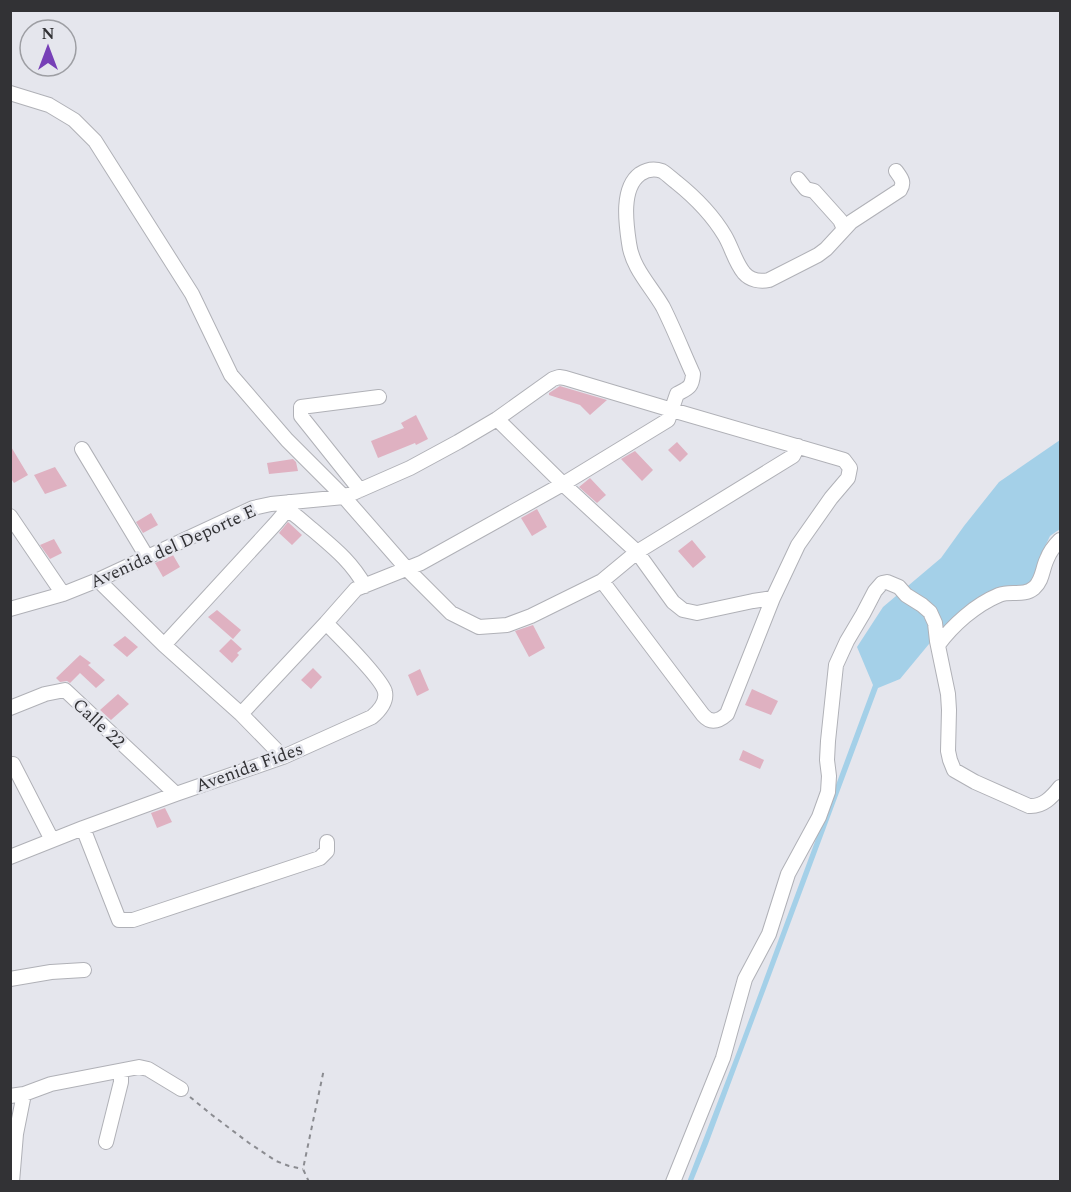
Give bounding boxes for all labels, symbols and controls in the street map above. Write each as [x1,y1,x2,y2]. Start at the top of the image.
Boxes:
north arrow [18,18,78,78]
text: N [41,22,55,46]
street label: Avenida del Deporte E [86,498,261,595]
street label: Calle 22 [66,692,131,755]
street label: Avenida Fides [192,736,307,799]

